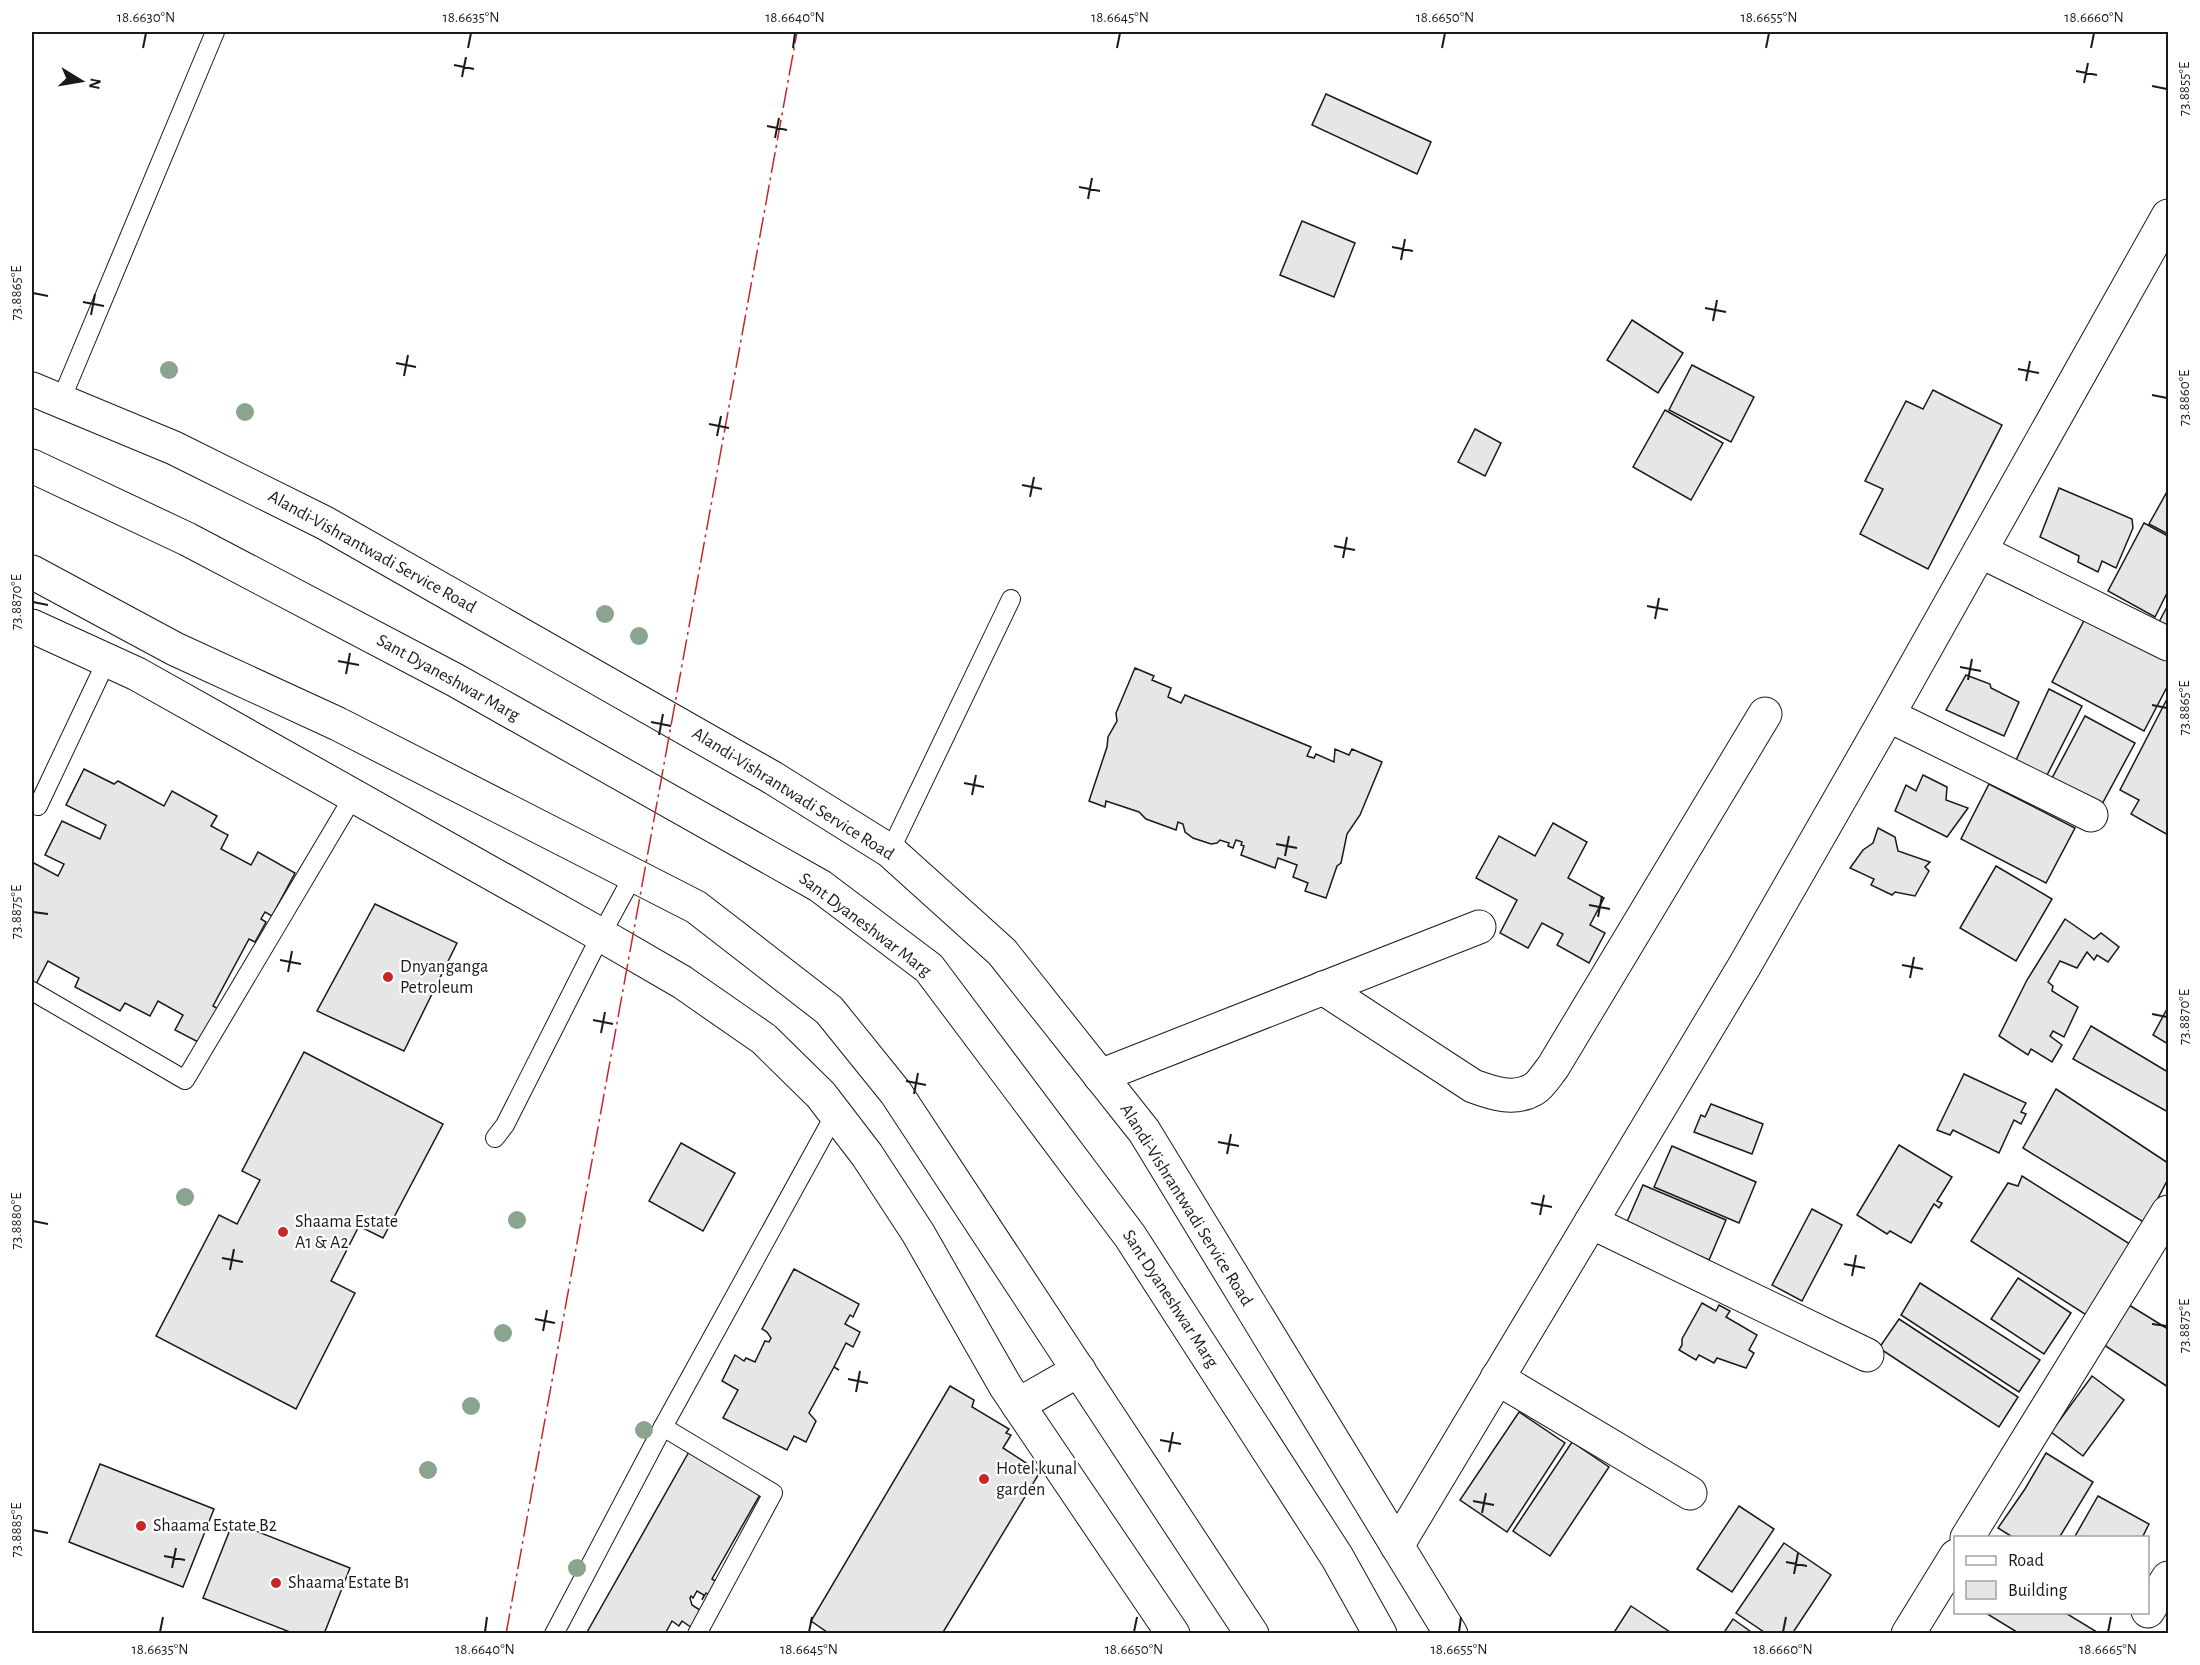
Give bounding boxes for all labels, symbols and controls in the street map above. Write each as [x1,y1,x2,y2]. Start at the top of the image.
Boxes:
text: 18.6630°N [117,10,175,25]
text: 18.6635°N [443,10,499,25]
text: 18.6640°N [765,10,825,25]
text: 18.6645°N [1091,10,1149,25]
text: 18.6650°N [1416,10,1474,25]
text: 18.6655°N [1741,10,1798,25]
text: 18.6660°N [2064,10,2124,25]
north arrow [51,51,111,111]
text: 73.8855°E [2177,62,2192,116]
text: N [86,77,104,91]
text: 73.8865°E [9,265,24,321]
text: 73.8860°E [2177,370,2192,426]
street label: Alandi-Vishrantwadi Service Road [265,487,479,617]
text: 73.8870°E [9,574,24,630]
street label: Sant Dyaneshwar Marg [374,631,523,725]
text: 73.8865°E [2177,680,2192,736]
street label: Alandi-Vishrantwadi Service Road [689,724,897,864]
street label: Sant Dyaneshwar Marg [796,870,935,981]
text: 73.8875°E [9,885,24,939]
place label: Dnyanganga Petroleum [400,958,488,997]
marker: Dnyanganga Petroleum [381,970,395,984]
text: 73.8870°E [2177,989,2192,1045]
street label: Alandi-Vishrantwadi Service Road [1116,1101,1256,1309]
text: 73.8880°E [9,1193,24,1249]
place label: Shaama Estate A1 & A2 [295,1213,398,1252]
marker: Shaama Estate A1 & A2 [276,1225,290,1239]
street label: Sant Dyaneshwar Marg [1119,1227,1221,1371]
text: 73.8875°E [2177,1299,2192,1353]
place label: Hotel kunal garden [996,1460,1077,1499]
marker: Hotel kunal garden [977,1472,991,1486]
text: 73.8885°E [9,1502,24,1558]
place label: Shaama Estate B2 [153,1517,277,1535]
marker: Shaama Estate B2 [134,1519,148,1533]
legend [1954,1536,2149,1614]
text: Road [2008,1552,2044,1570]
place label: Shaama Estate B1 [288,1574,410,1592]
marker: Shaama Estate B1 [269,1576,283,1590]
text: Building [2008,1582,2068,1600]
text: 18.6635°N [132,1642,188,1657]
text: 18.6640°N [455,1642,515,1657]
text: 18.6645°N [780,1642,838,1657]
text: 18.6650°N [1105,1642,1163,1657]
text: 18.6655°N [1431,1642,1488,1657]
text: 18.6660°N [1753,1642,1813,1657]
text: 18.6665°N [2079,1642,2137,1657]

